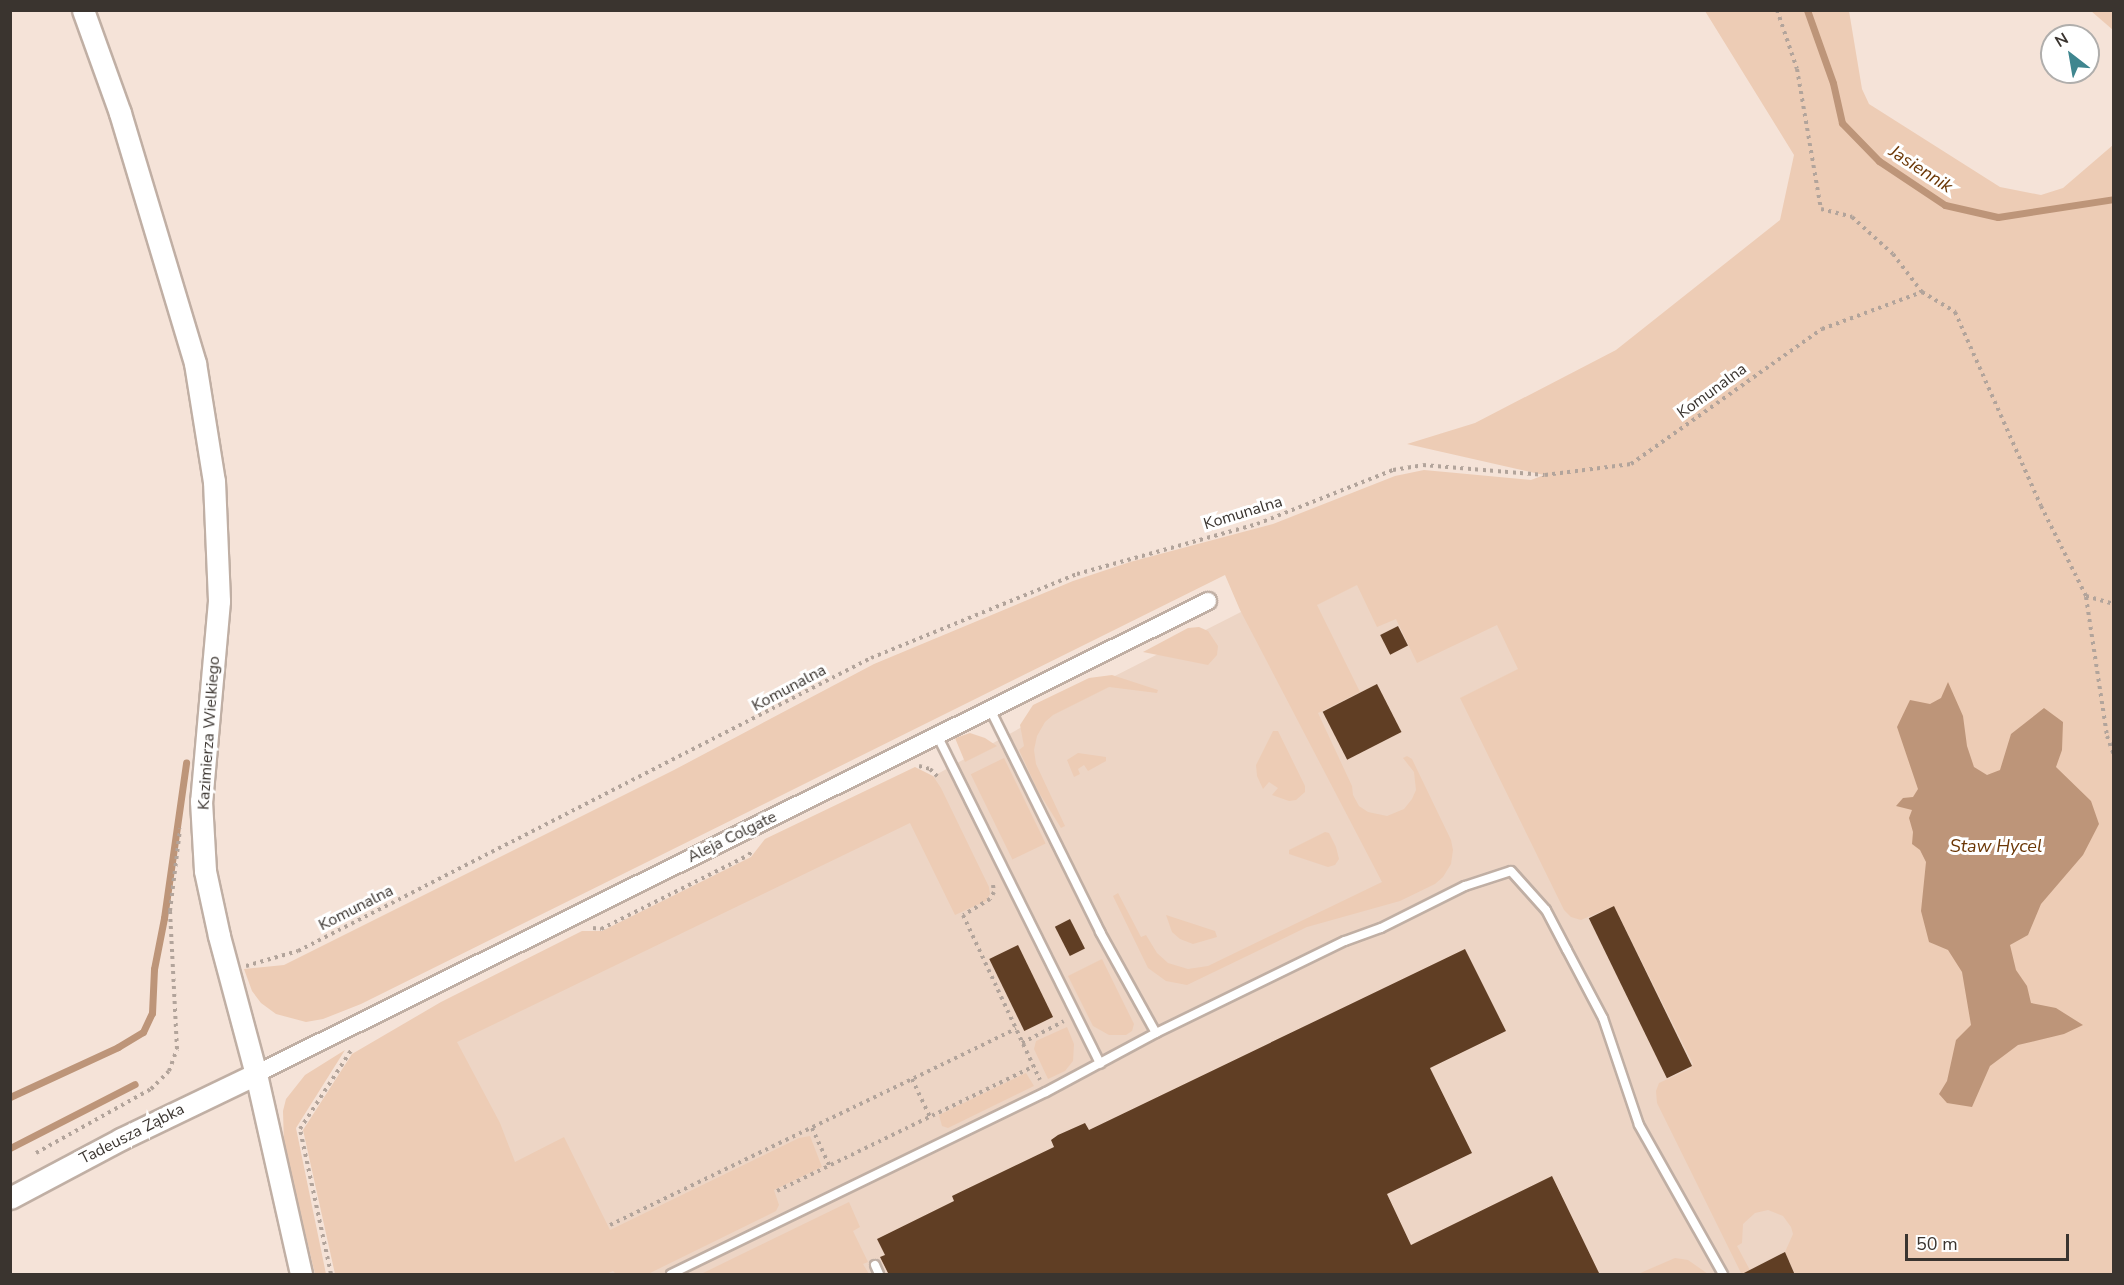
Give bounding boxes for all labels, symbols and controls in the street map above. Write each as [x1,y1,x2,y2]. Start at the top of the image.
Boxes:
north arrow [2040,24,2100,84]
text: N [2051,28,2073,53]
water label: Jasiennik [1885,140,1957,198]
street label: Komunalna [1673,359,1751,423]
street label: Komunalna [1201,492,1285,534]
street label: Kazimierza Wielkiego [194,655,224,811]
street label: Komunalna [749,660,829,716]
street label: Aleja Colgate [684,807,780,867]
water label: Staw Hycel [1950,835,2042,857]
street label: Komunalna [315,881,397,935]
street label: Tadeusza Ząbka [77,1099,187,1169]
scale bar [1908,1222,2072,1260]
text: 50 m [1916,1232,1958,1256]

